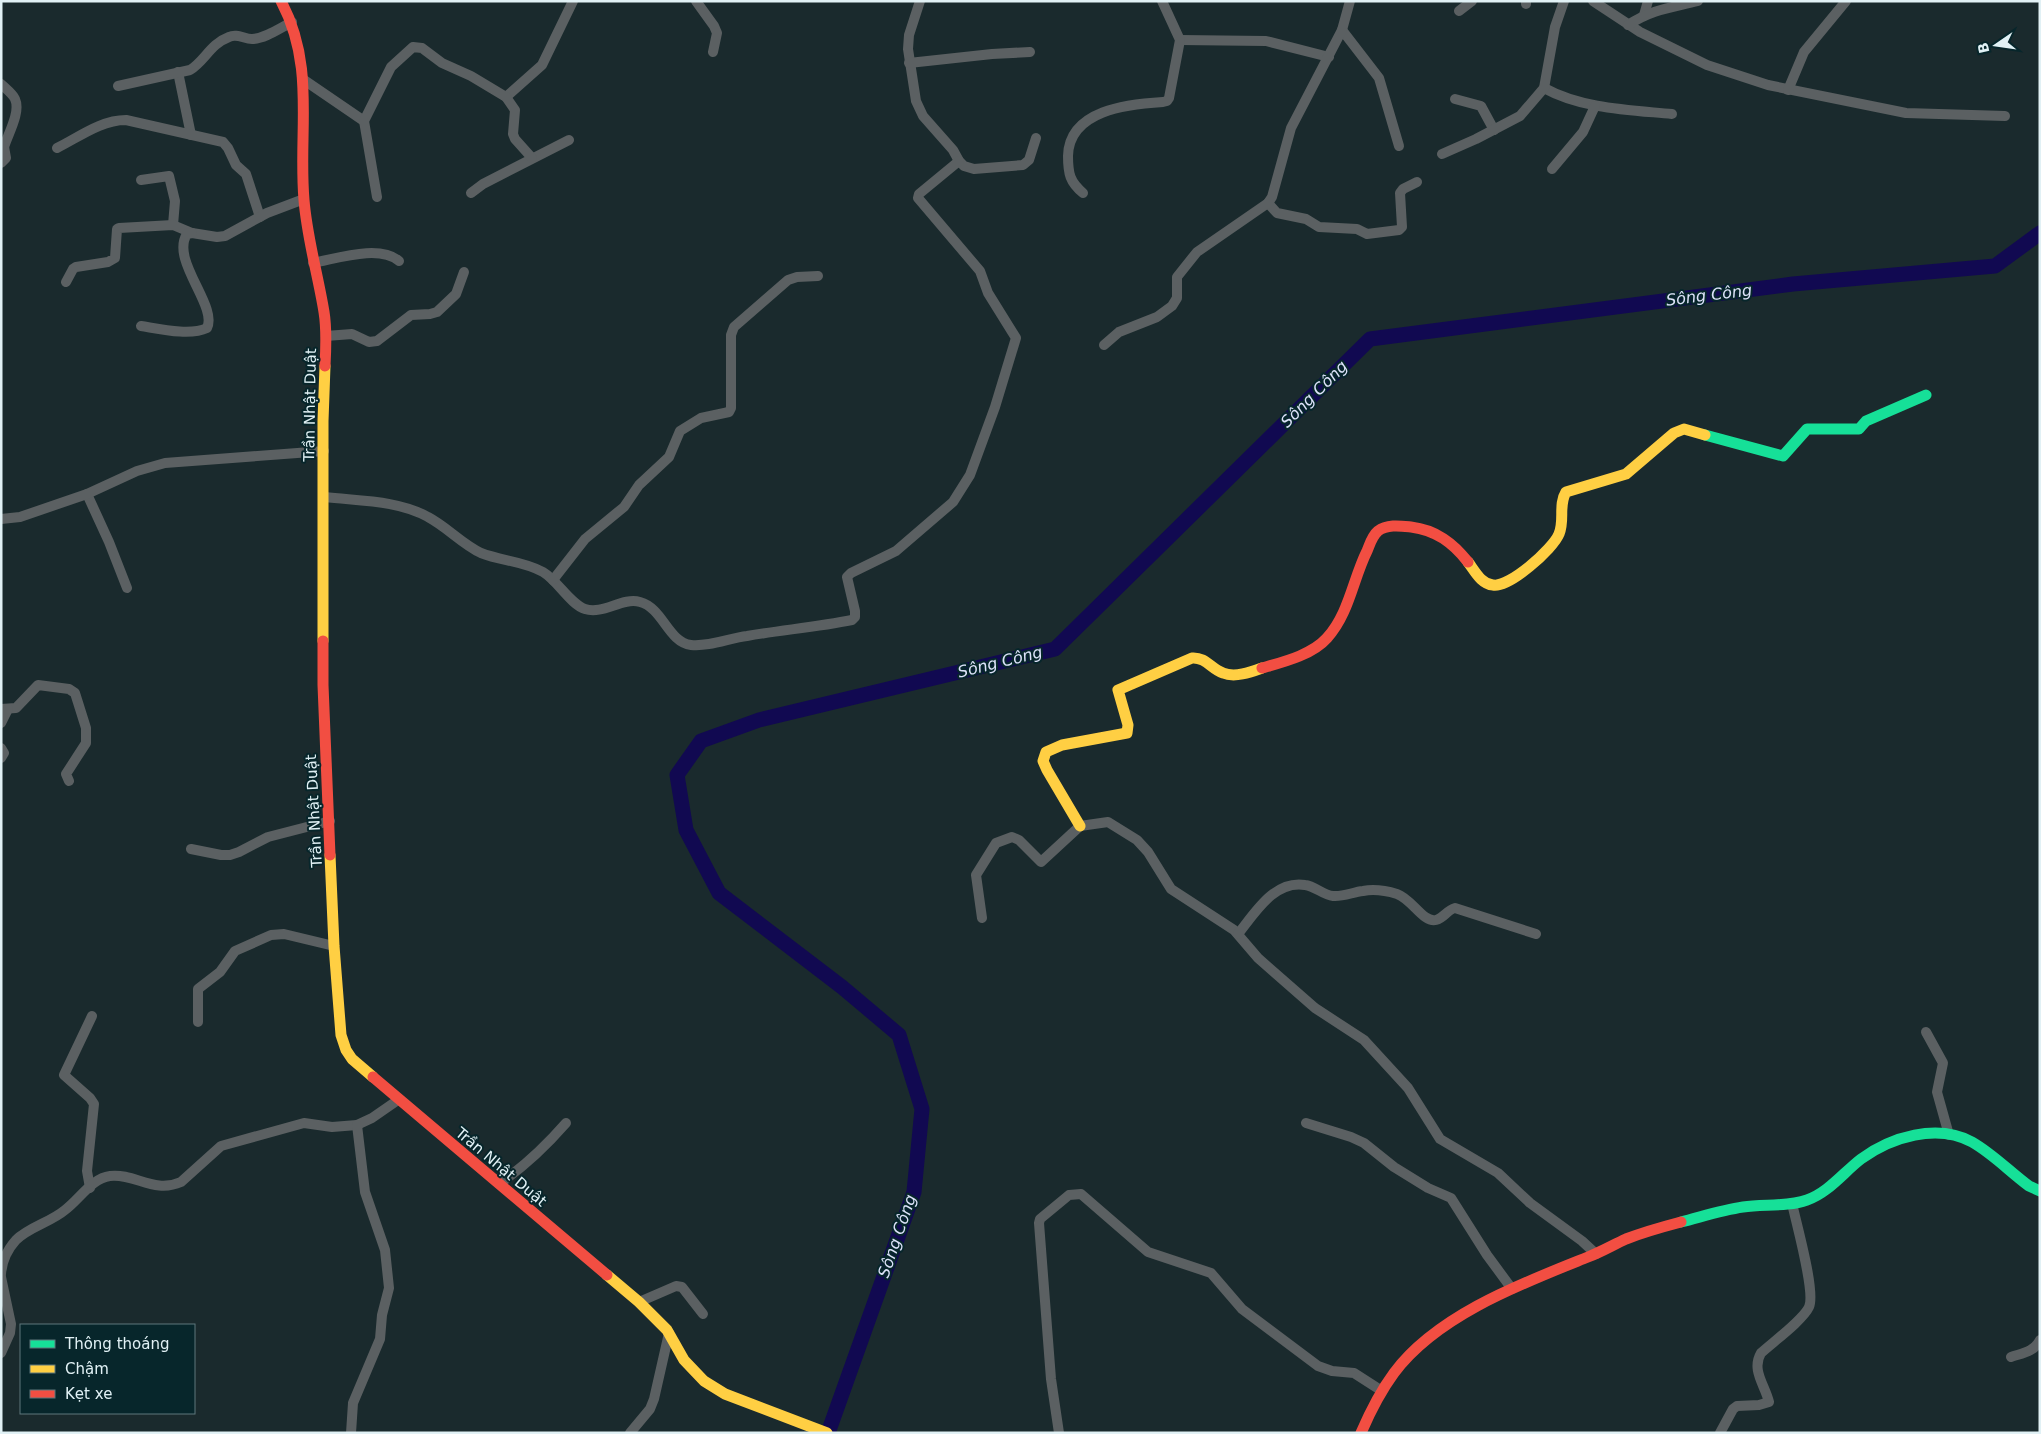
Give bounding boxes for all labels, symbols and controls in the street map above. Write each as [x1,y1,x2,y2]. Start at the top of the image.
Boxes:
north arrow [1971,20,2021,70]
text: B [1974,41,1992,55]
water label: Sông Công [1665,280,1753,310]
street label: Trần Nhật Duật [300,348,320,463]
water label: Sông Công [1277,357,1351,431]
water label: Sông Công [956,642,1044,682]
street label: Trần Nhật Duật [302,754,326,869]
street label: Trần Nhật Duật [451,1123,550,1210]
water label: Sông Công [874,1192,920,1280]
legend [20,1324,195,1414]
text: Thông thoáng [64,1335,169,1353]
text: Chậm [65,1360,109,1378]
text: Kẹt xe [65,1385,112,1403]

